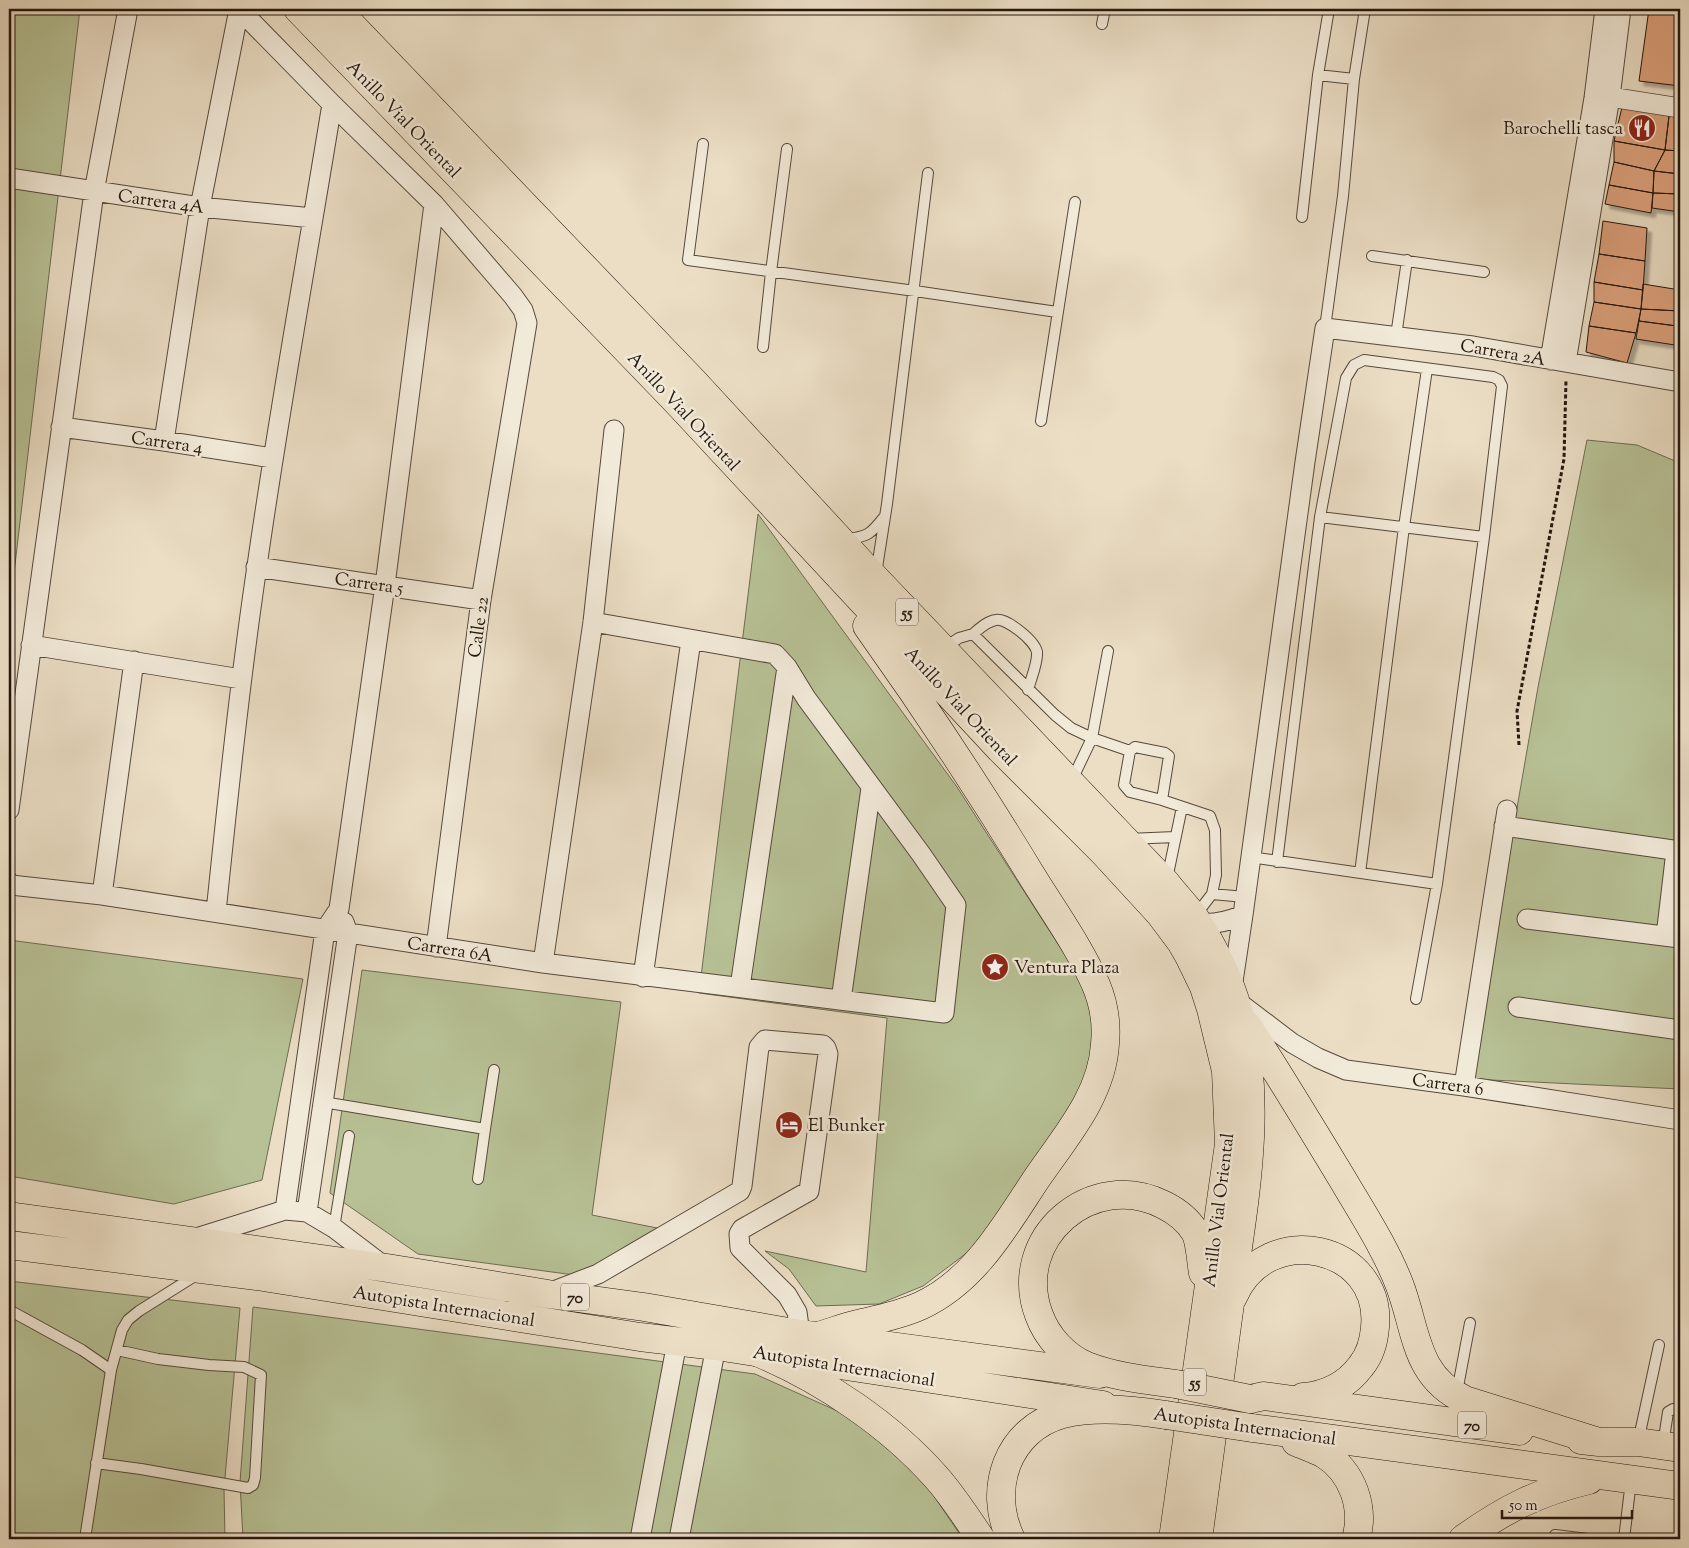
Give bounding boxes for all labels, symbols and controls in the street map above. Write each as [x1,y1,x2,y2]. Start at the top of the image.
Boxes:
street label: Anillo Vial Oriental [339,56,466,185]
restaurant icon: Barochelli tasca [1627,113,1657,143]
place label: Barochelli tasca [1503,117,1623,143]
street label: Carrera 4A [116,184,206,222]
street label: Carrera 2A [1458,334,1548,374]
street label: Anillo Vial Oriental [620,347,745,478]
street label: Carrera 4 [129,426,204,462]
street label: Carrera 5 [333,567,405,603]
street label: Calle 22 [463,594,497,660]
road number: 55 [896,598,918,626]
street label: Anillo Vial Oriental [897,642,1022,773]
street label: Carrera 6A [405,931,495,971]
place icon: Ventura Plaza [980,952,1010,982]
place label: Ventura Plaza [1014,956,1120,982]
street label: Carrera 6 [1410,1068,1485,1104]
hotel icon: El Bunker [774,1110,804,1140]
place label: El Bunker [808,1114,885,1140]
street label: Anillo Vial Oriental [1198,1132,1242,1289]
street label: Autopista Internacional [351,1281,537,1335]
road number: 70 [561,1284,589,1310]
street label: Autopista Internacional [751,1341,937,1395]
road number: 55 [1184,1368,1206,1395]
street label: Autopista Internacional [1152,1402,1338,1454]
road number: 70 [1458,1412,1486,1438]
scale bar [1502,1488,1632,1520]
text: 50 m [1508,1496,1538,1517]

